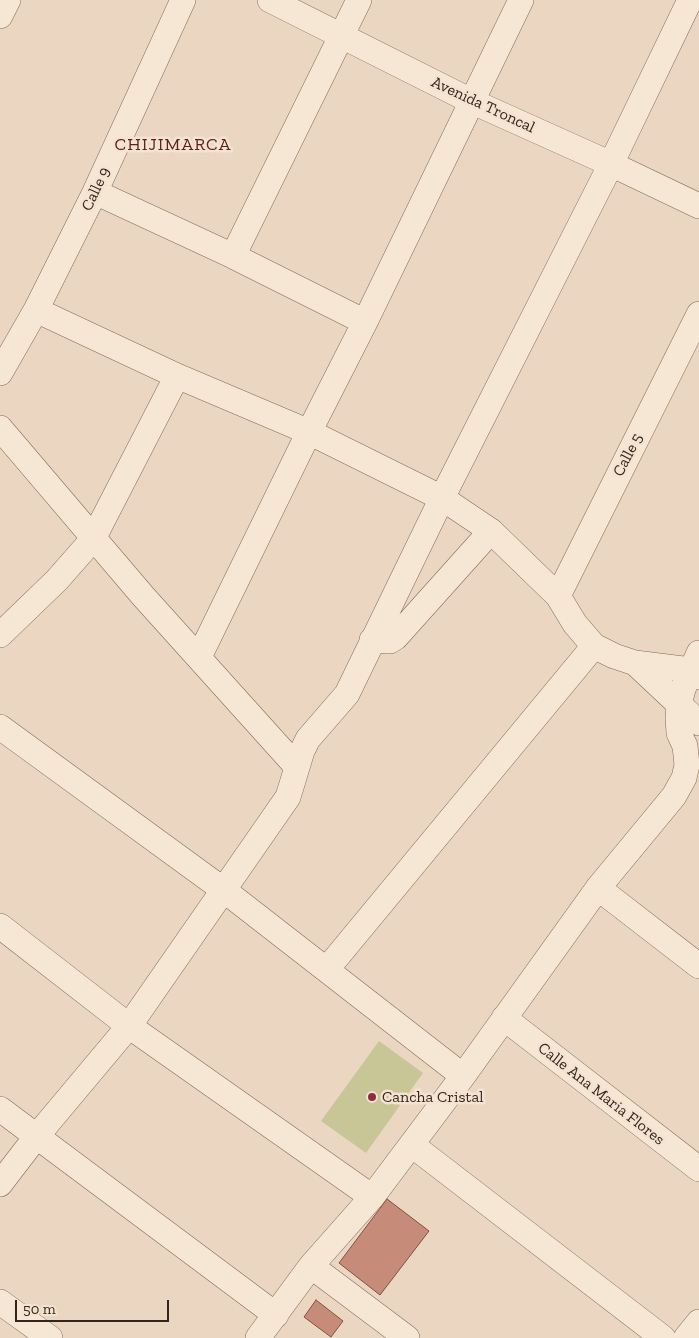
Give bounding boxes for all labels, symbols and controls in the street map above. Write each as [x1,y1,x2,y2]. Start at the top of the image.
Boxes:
street label: Avenida Troncal [428,73,538,137]
district label: CHIJIMARCA [113,134,233,156]
street label: Calle 9 [78,164,114,214]
street label: Calle 5 [609,430,647,480]
street label: Calle Ana Maria Flores [534,1039,668,1149]
place label: Cancha Cristal [382,1087,483,1107]
marker: Cancha Cristal [366,1091,378,1103]
scale bar [18,1290,171,1322]
text: 50 m [23,1300,56,1318]

